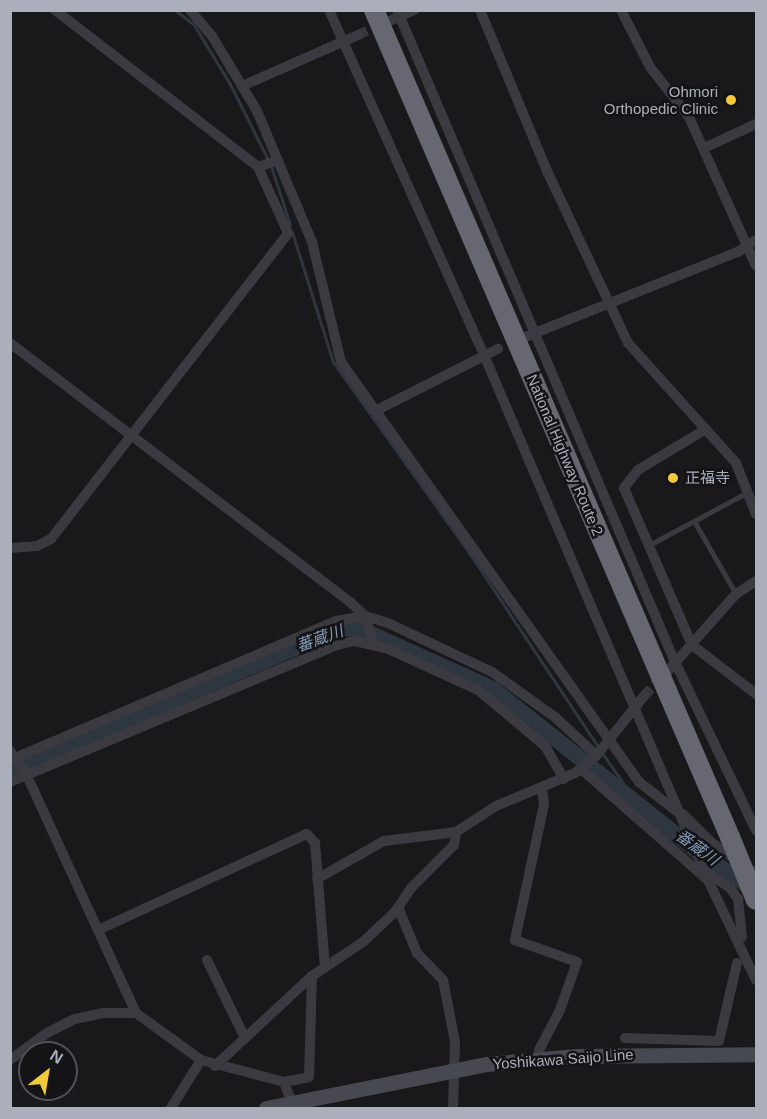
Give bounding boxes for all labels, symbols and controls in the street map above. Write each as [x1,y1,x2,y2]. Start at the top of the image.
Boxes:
place label: Ohmori Orthopedic Clinic [604,82,718,117]
marker: Ohmori Orthopedic Clinic [722,91,740,109]
street label: National Highway Route 2 [523,372,607,538]
place label: 正福寺 [685,469,730,487]
marker: 正福寺 [666,471,680,485]
water label: 蕃蔵川 [294,622,346,656]
water label: 番蔵川 [672,826,722,870]
north arrow [18,1041,78,1101]
street label: Yoshikawa Saijo Line [492,1045,634,1073]
text: N [47,1047,66,1067]

